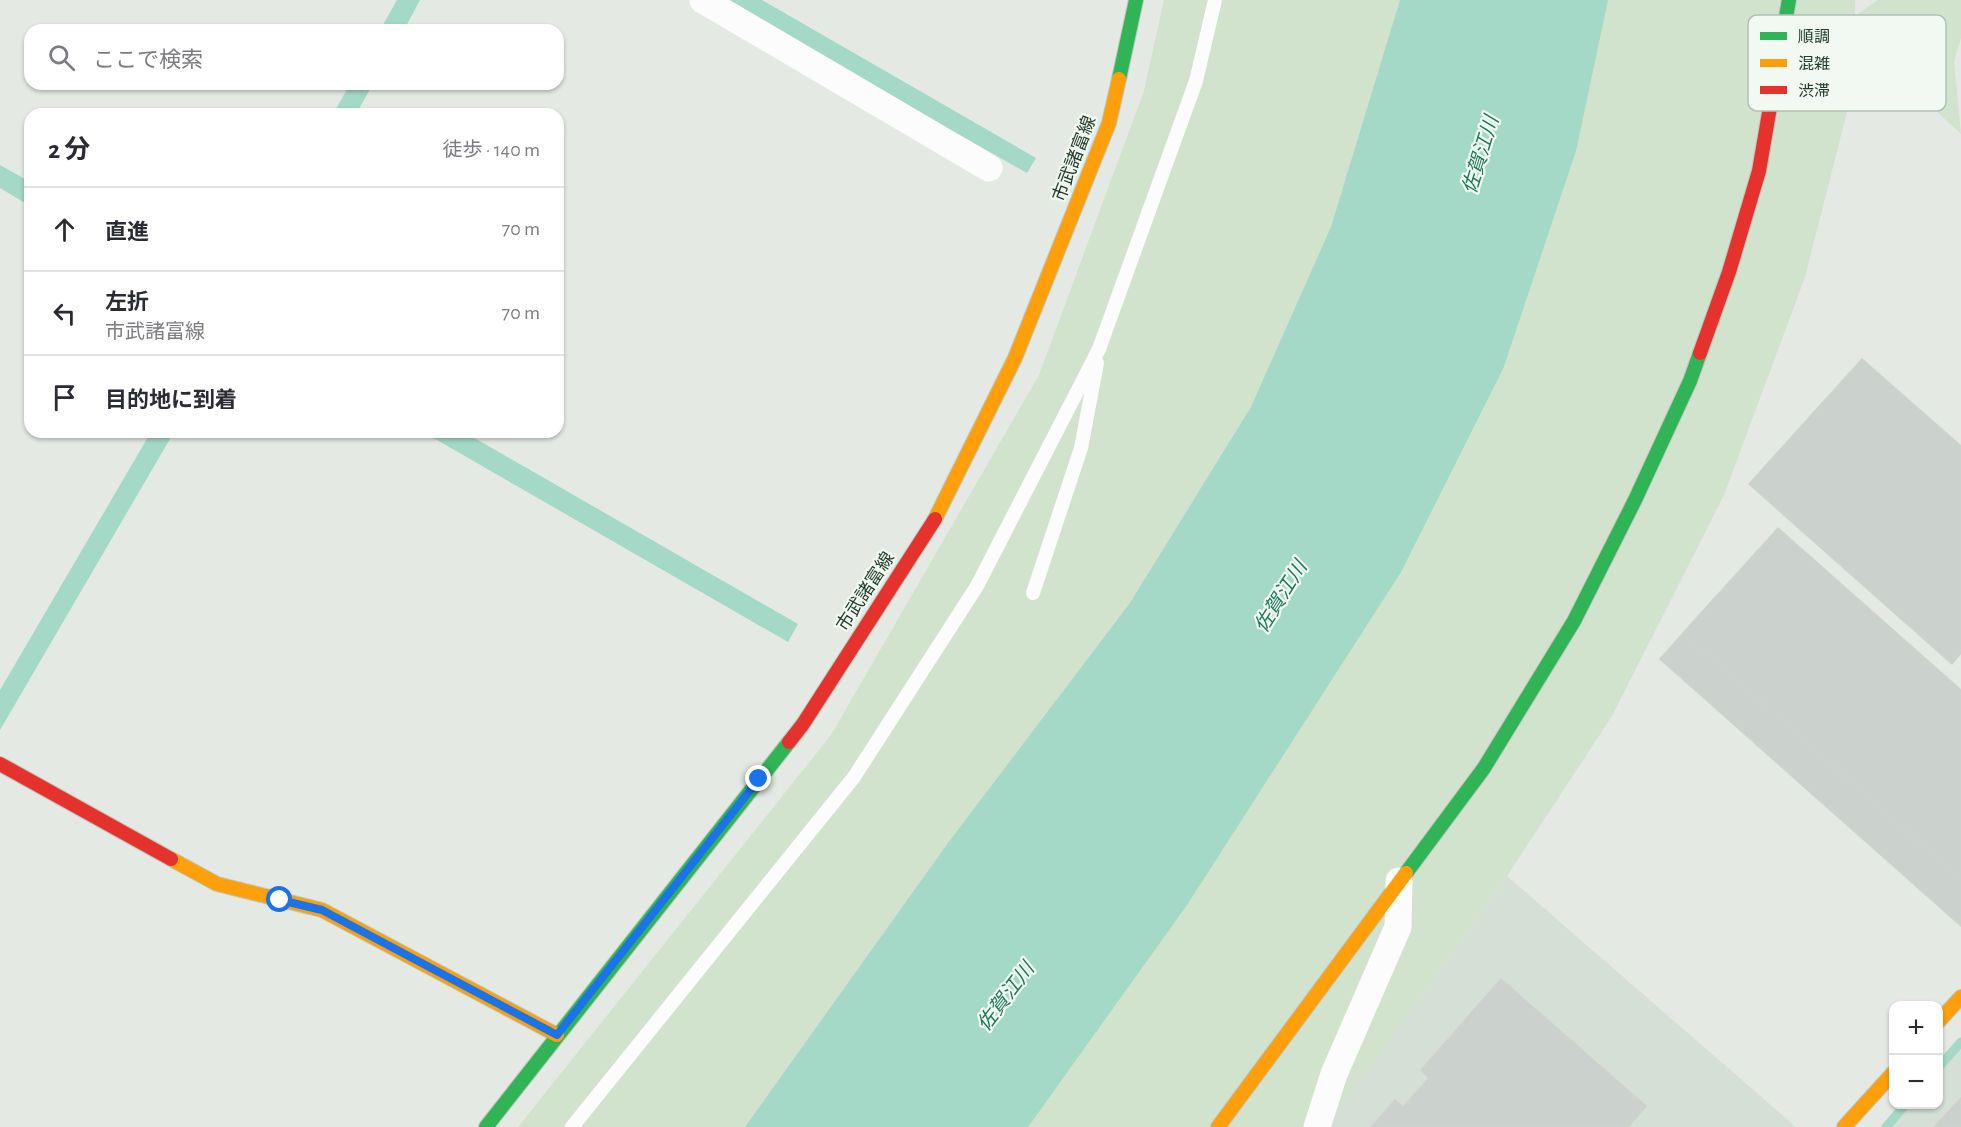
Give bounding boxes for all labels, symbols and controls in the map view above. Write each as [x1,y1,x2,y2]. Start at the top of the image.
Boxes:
legend [1748,15,1946,111]
search box [24,24,564,90]
text: 順調 [1798,29,1830,45]
icon: search [45,41,78,74]
text: ここで検索 [93,49,203,71]
text: 混雑 [1798,55,1830,72]
text: 渋滞 [1798,83,1830,99]
water label: 佐賀江川 [1459,112,1503,196]
street label: 市武諸富線 [1049,113,1100,204]
text: 2 分 [48,137,90,163]
text: 徒歩 · 140 m [442,140,540,160]
icon: ahead [48,213,81,246]
text: 70 m [502,219,540,239]
text: 直進 [105,221,149,243]
text: 左折 [105,291,149,313]
icon: left [48,297,81,330]
text: 70 m [502,303,540,323]
text: 市武諸富線 [105,322,205,342]
icon: arrive [48,381,81,414]
text: 目的地に到着 [105,389,237,411]
street label: 市武諸富線 [832,548,898,635]
water label: 佐賀江川 [1250,556,1312,636]
route end [745,765,771,791]
route start [266,886,292,912]
water label: 佐賀江川 [973,957,1039,1035]
map controls [1889,1001,1943,1109]
button: + [1889,1001,1943,1055]
button: − [1889,1055,1943,1109]

